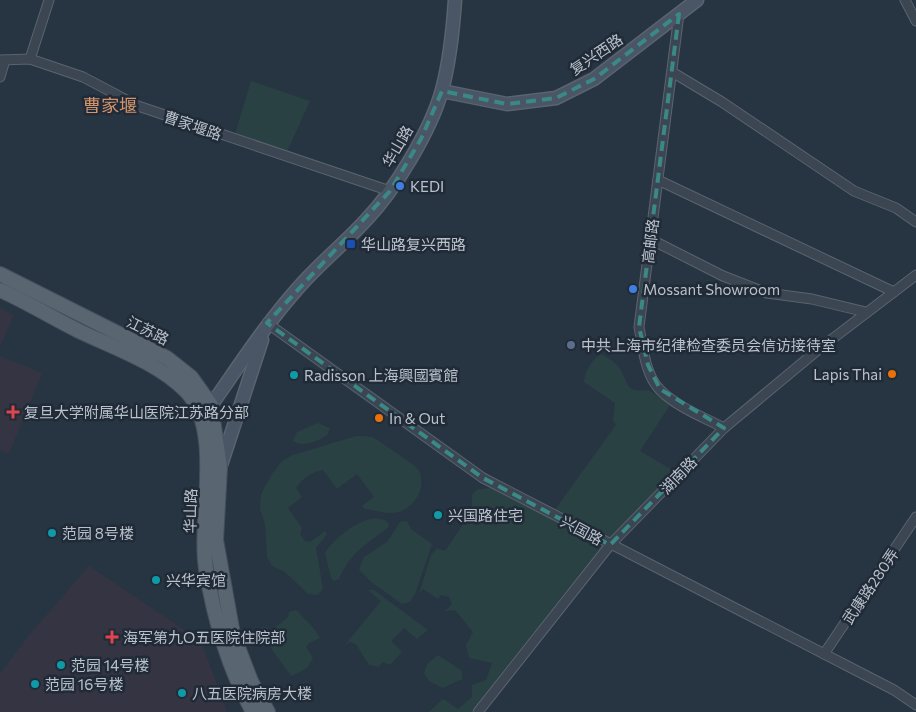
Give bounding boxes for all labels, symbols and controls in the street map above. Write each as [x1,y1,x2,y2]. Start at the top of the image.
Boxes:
street label: 复兴西路 [566,30,626,78]
district label: 曹家堰 [83,94,137,116]
street label: 曹家堰路 [162,107,224,143]
street label: 华山路 [378,122,416,170]
place label: KEDI [410,177,444,195]
marker: KEDI [394,180,406,192]
street label: 高邮路 [638,218,662,264]
place label: 华山路复兴西路 [361,235,466,253]
marker: 华山路复兴西路 [345,238,357,250]
place label: Mossant Showroom [643,280,780,298]
marker: Mossant Showroom [627,283,639,295]
street label: 江苏路 [124,312,172,348]
place label: 中共上海市纪律检查委员会信访接待室 [581,336,836,354]
marker: 中共上海市纪律检查委员会信访接待室 [565,339,577,351]
place label: Lapis Thai [813,365,882,383]
place label: Radisson 上海興國賓館 [304,366,458,384]
marker: Lapis Thai [886,368,898,380]
marker: Radisson 上海興國賓館 [288,369,300,381]
place label: 复旦大学附属华山医院江苏路分部 [24,403,249,421]
marker: 复旦大学附属华山医院江苏路分部 [6,405,20,419]
place label: In & Out [389,409,445,427]
marker: In & Out [373,412,385,424]
street label: 湖南路 [656,453,700,497]
street label: 华山路 [181,488,199,534]
place label: 兴国路住宅 [448,506,523,524]
marker: 兴国路住宅 [432,509,444,521]
street label: 兴国路 [558,511,606,549]
place label: 范园 8号楼 [62,524,134,542]
marker: 范园 8号楼 [46,527,58,539]
street label: 武康路280弄 [838,545,902,627]
place label: 兴华宾馆 [166,571,226,589]
marker: 兴华宾馆 [150,574,162,586]
place label: 海军第九O五医院住院部 [123,628,285,646]
marker: 海军第九O五医院住院部 [105,630,119,644]
place label: 范园 14号楼 [71,656,149,674]
marker: 范园 14号楼 [55,659,67,671]
place label: 范园 16号楼 [45,675,123,693]
marker: 范园 16号楼 [29,678,41,690]
place label: 八五医院病房大楼 [192,684,312,702]
marker: 八五医院病房大楼 [176,687,188,699]

